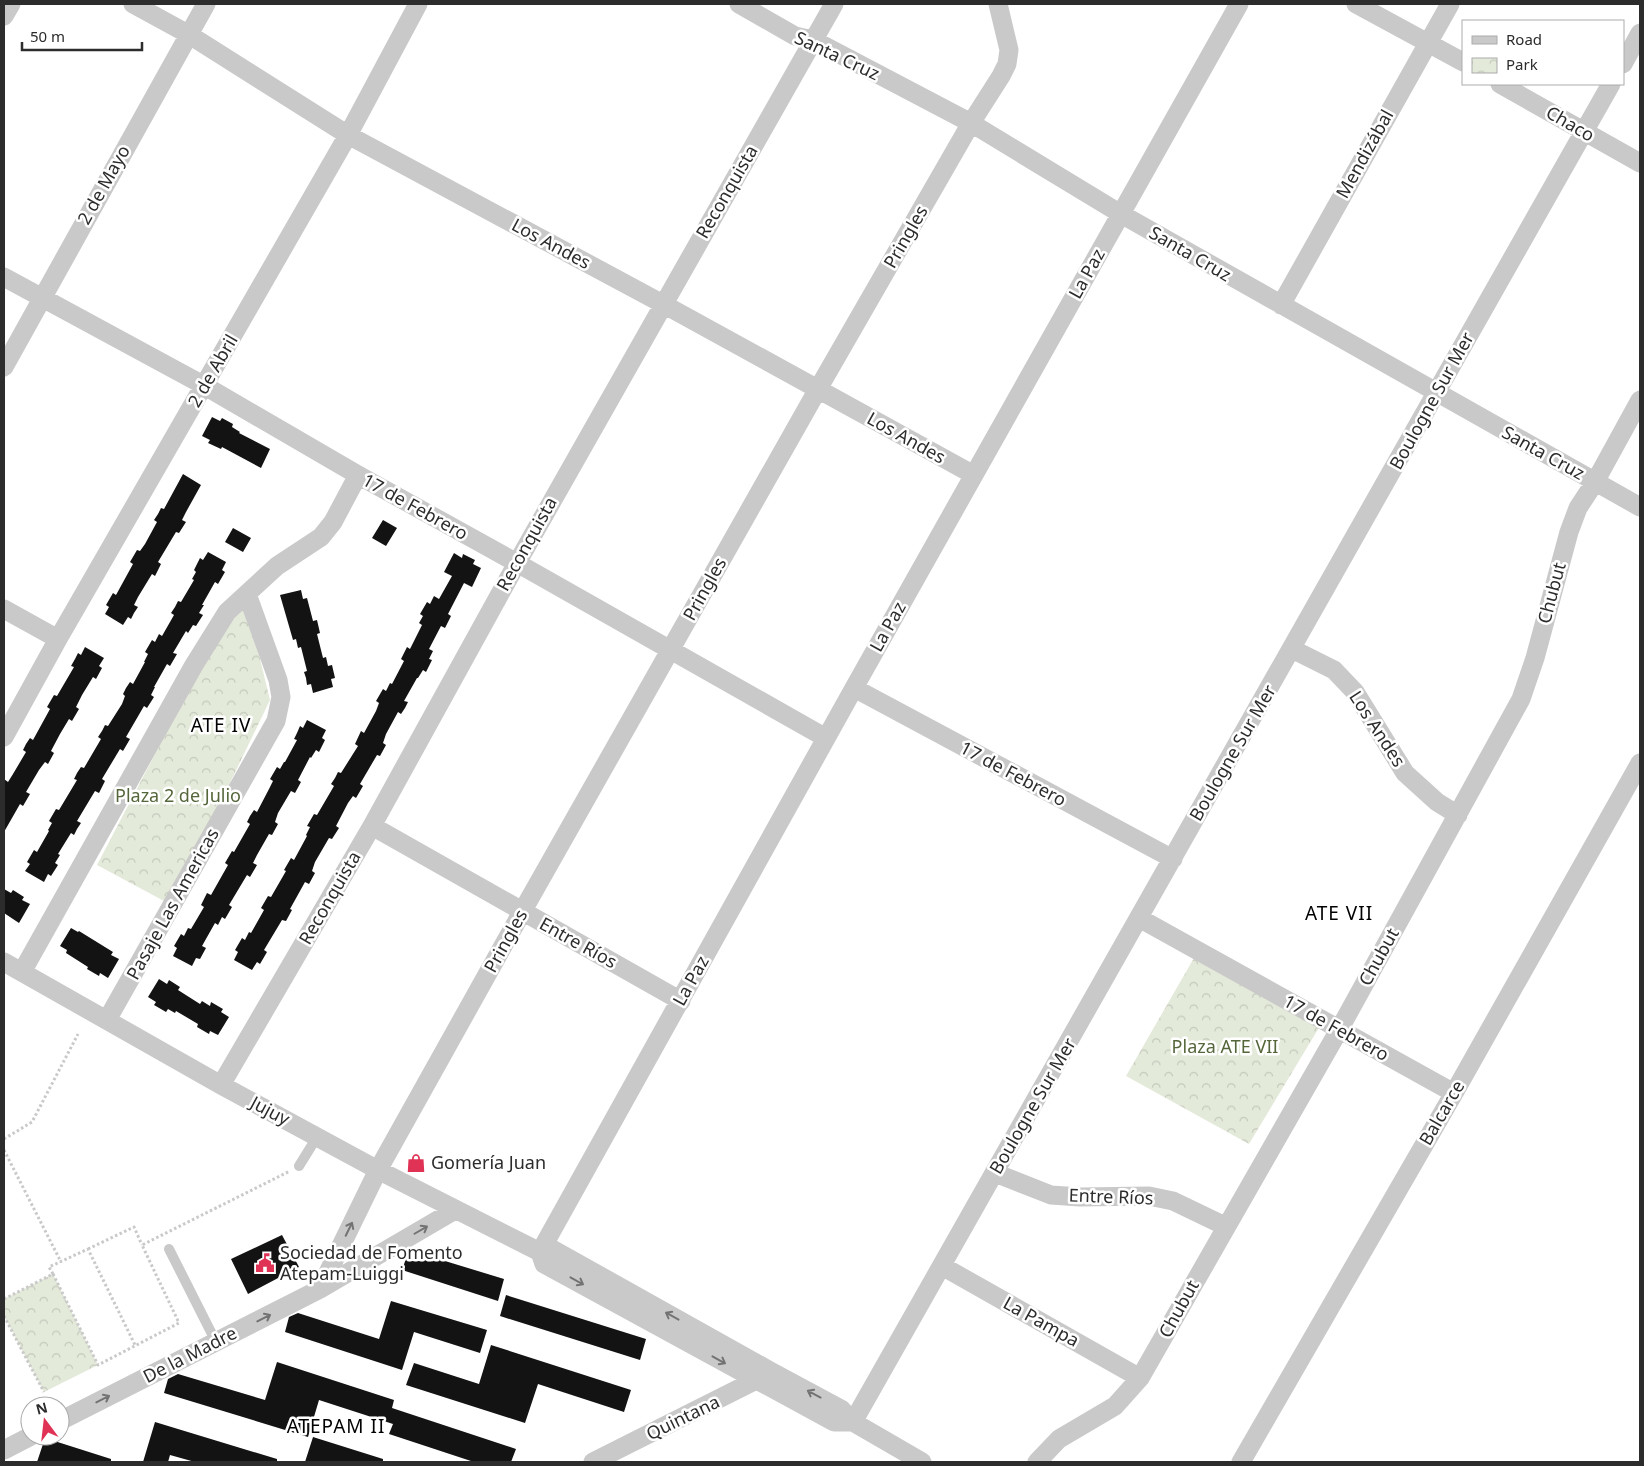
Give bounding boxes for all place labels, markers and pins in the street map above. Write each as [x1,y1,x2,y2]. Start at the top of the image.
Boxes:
place label: Gomería Juan [431,1150,546,1174]
shop icon: Gomería Juan [405,1152,427,1174]
place label: Sociedad de Fomento Atepam-Luiggi [280,1240,463,1285]
public building icon: Sociedad de Fomento Atepam-Luiggi [254,1252,276,1274]

